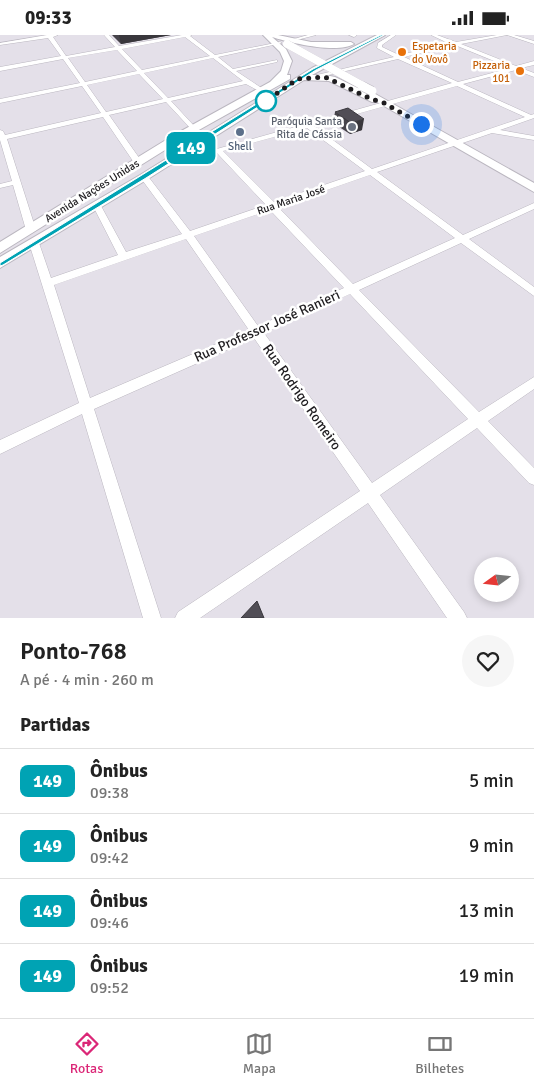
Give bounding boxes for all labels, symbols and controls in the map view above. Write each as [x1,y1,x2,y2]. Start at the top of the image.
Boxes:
text: 09:33 [25,6,72,30]
place label: Espetaria do Vovô [412,40,457,66]
marker: Espetaria do Vovô [396,46,408,58]
place label: Pizzaria 101 [473,59,510,85]
marker: Pizzaria 101 [514,65,526,77]
unlabelled marker [255,90,277,112]
your location [409,112,434,137]
place label: Paróquia Santa Rita de Cássia [271,115,342,141]
marker: Paróquia Santa Rita de Cássia [346,121,358,133]
marker: Shell [234,126,246,138]
line badge: 149 [162,132,220,164]
text: 149 [176,137,206,159]
place label: Shell [228,140,252,153]
street label: Avenida Nações Unidas [42,157,142,225]
street label: Rua Maria José [255,182,327,218]
street label: Rua Professor José Ranieri [191,286,343,366]
street label: Rua Rodrigo Romeiro [259,341,345,453]
north arrow [474,557,519,603]
map controls [474,557,519,602]
button: heart [462,635,514,687]
text: Ponto-768 [20,636,127,666]
text: A pé · 4 min · 260 m [20,670,154,690]
text: Partidas [20,713,90,737]
text: Ônibus [90,759,148,783]
text: 5 min [469,769,514,793]
text: 149 [33,770,62,792]
text: 09:38 [90,783,129,803]
text: Ônibus [90,824,148,848]
text: 9 min [469,834,514,858]
text: 149 [33,835,62,857]
text: 09:42 [90,848,129,868]
text: Ônibus [90,889,148,913]
text: 13 min [459,899,514,923]
text: 149 [33,900,62,922]
text: 09:46 [90,913,129,933]
text: Ônibus [90,954,148,978]
text: 19 min [459,964,514,988]
text: 149 [33,965,62,987]
text: 09:52 [90,978,129,998]
tab: Rotas [70,1030,103,1077]
tab: Mapa [243,1030,276,1077]
tab: Bilhetes [415,1030,464,1077]

